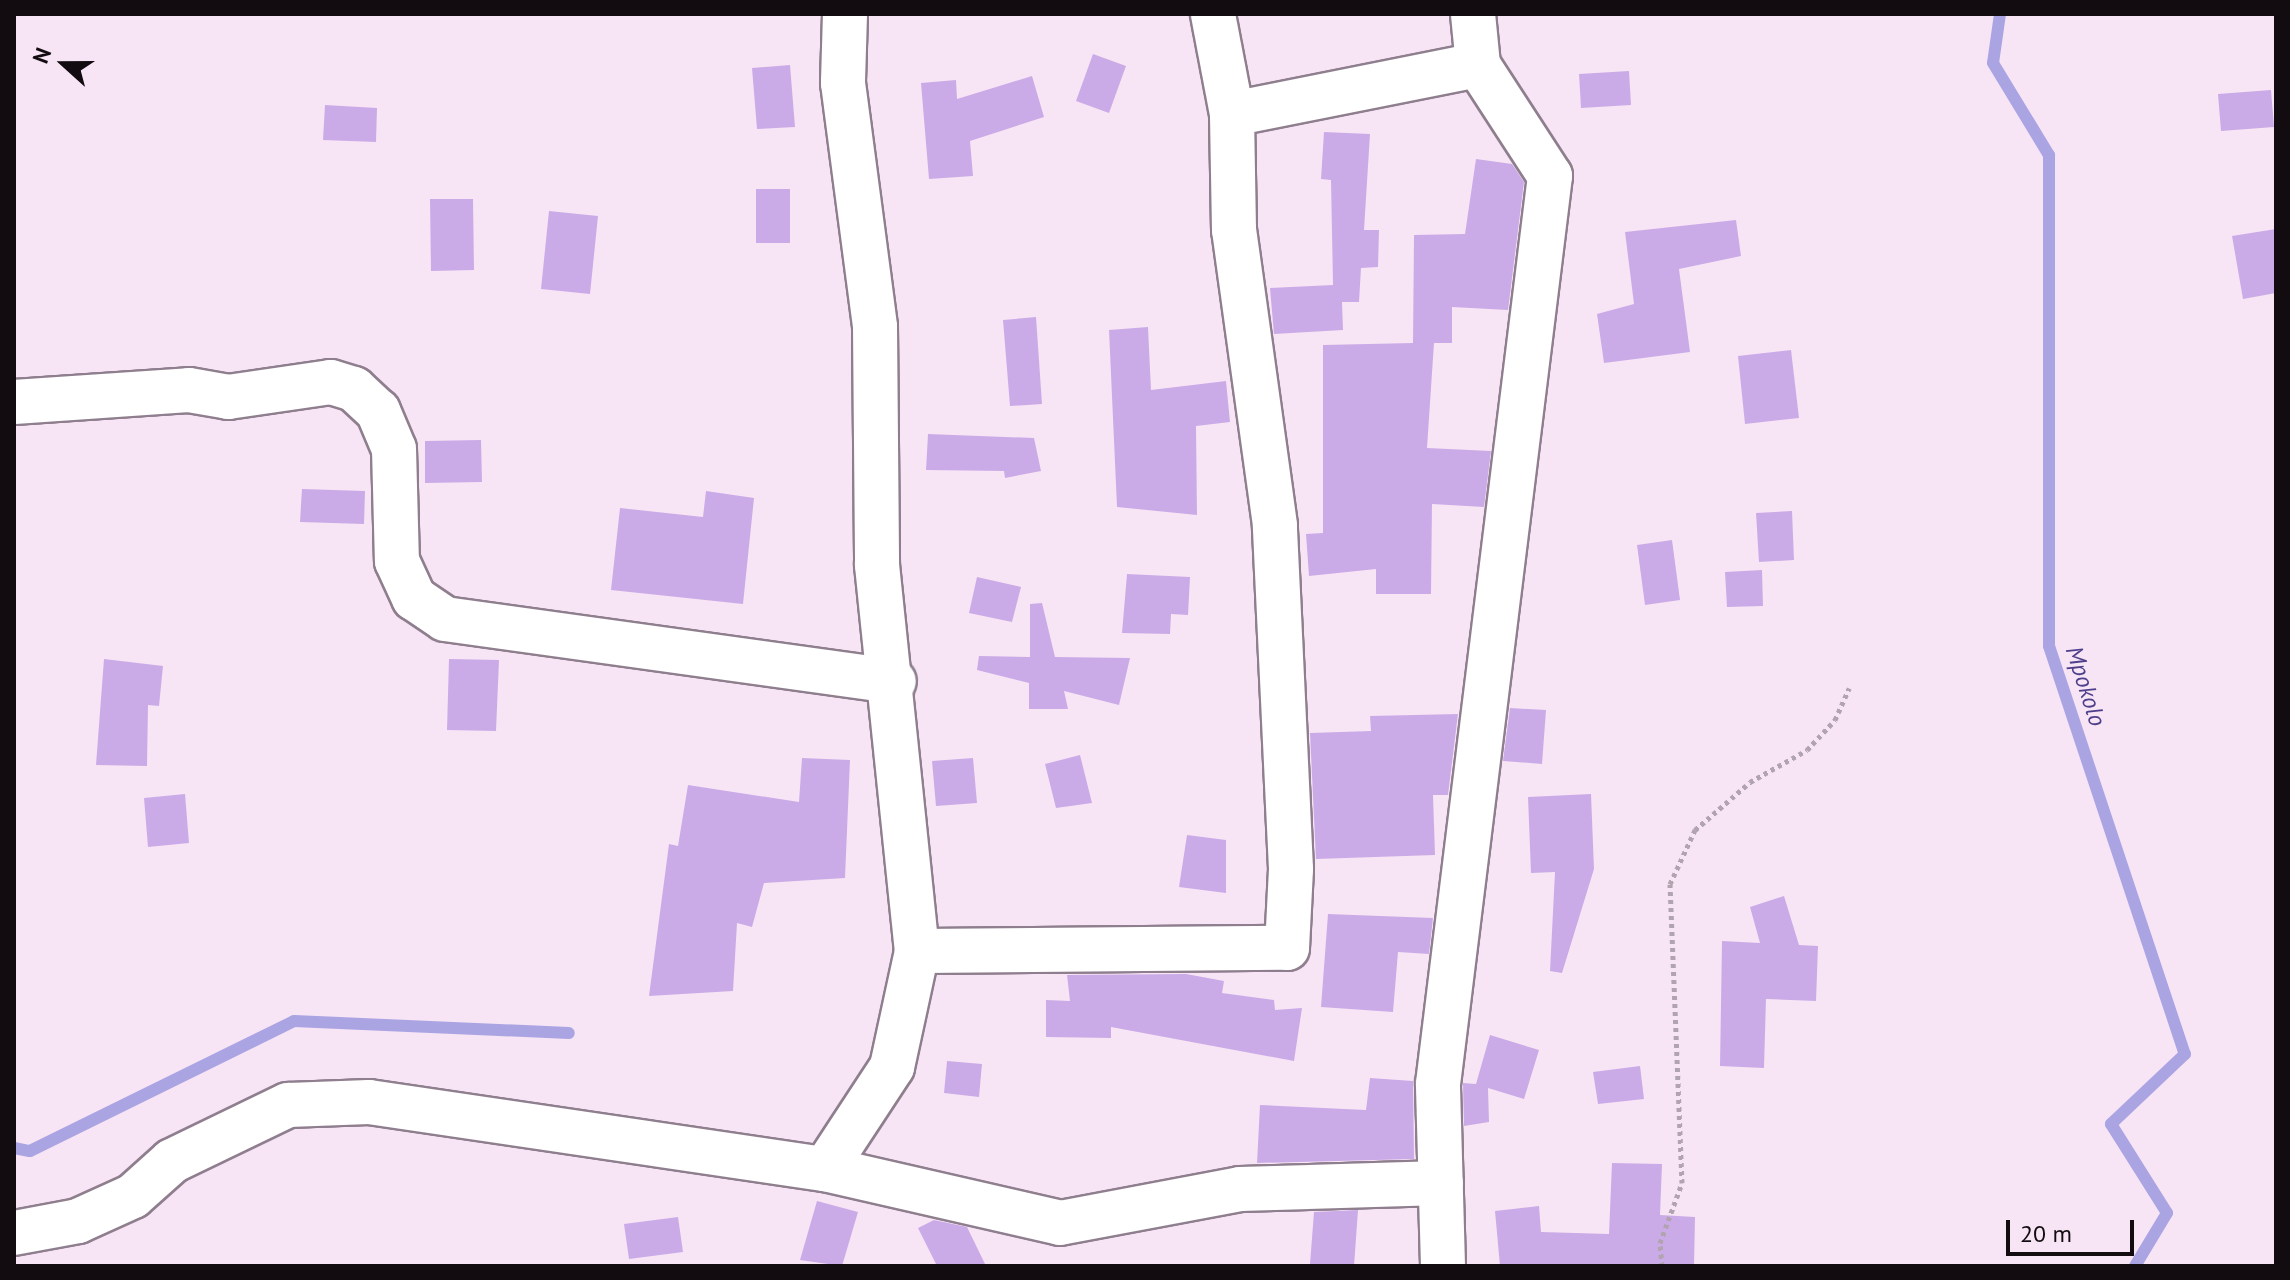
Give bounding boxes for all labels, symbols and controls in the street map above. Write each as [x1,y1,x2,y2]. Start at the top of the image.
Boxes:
north arrow [24,24,104,104]
text: N [26,44,57,67]
water label: Mpokolo [2060,642,2112,730]
scale bar [2010,1204,2138,1254]
text: 20 m [2020,1218,2072,1249]

